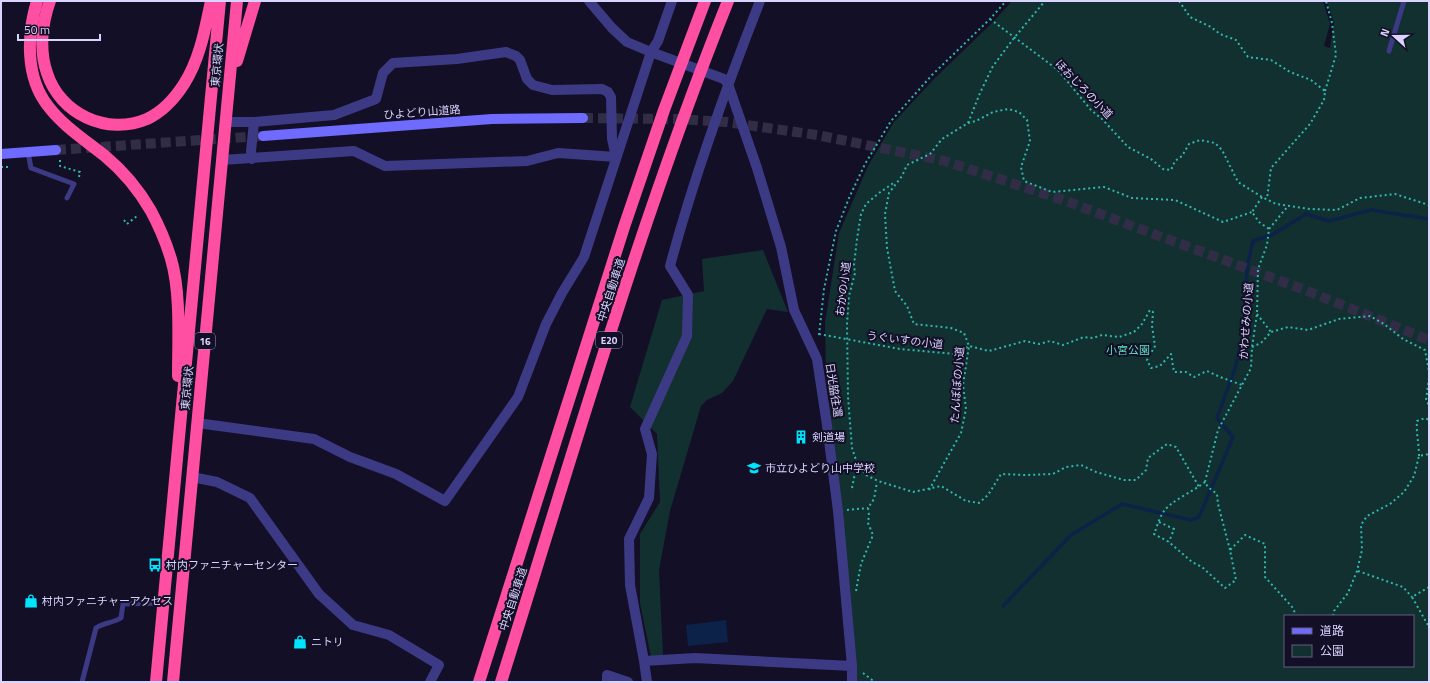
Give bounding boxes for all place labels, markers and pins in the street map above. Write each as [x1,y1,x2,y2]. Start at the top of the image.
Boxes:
building icon: 剣道場 [793,429,809,445]
place label: 剣道場 [812,429,845,445]
school or university icon: 市立ひよどり山中学校 [746,460,762,476]
place label: 市立ひよどり山中学校 [765,460,875,476]
bus stop icon: 村内ファニチャーセンター [147,557,163,573]
place label: 村内ファニチャーセンター [166,557,298,573]
shop icon: 村内ファニチャーアクセス [23,593,39,609]
place label: 村内ファニチャーアクセス [42,593,173,609]
shop icon: ニトリ [292,634,308,650]
place label: ニトリ [311,634,344,650]

